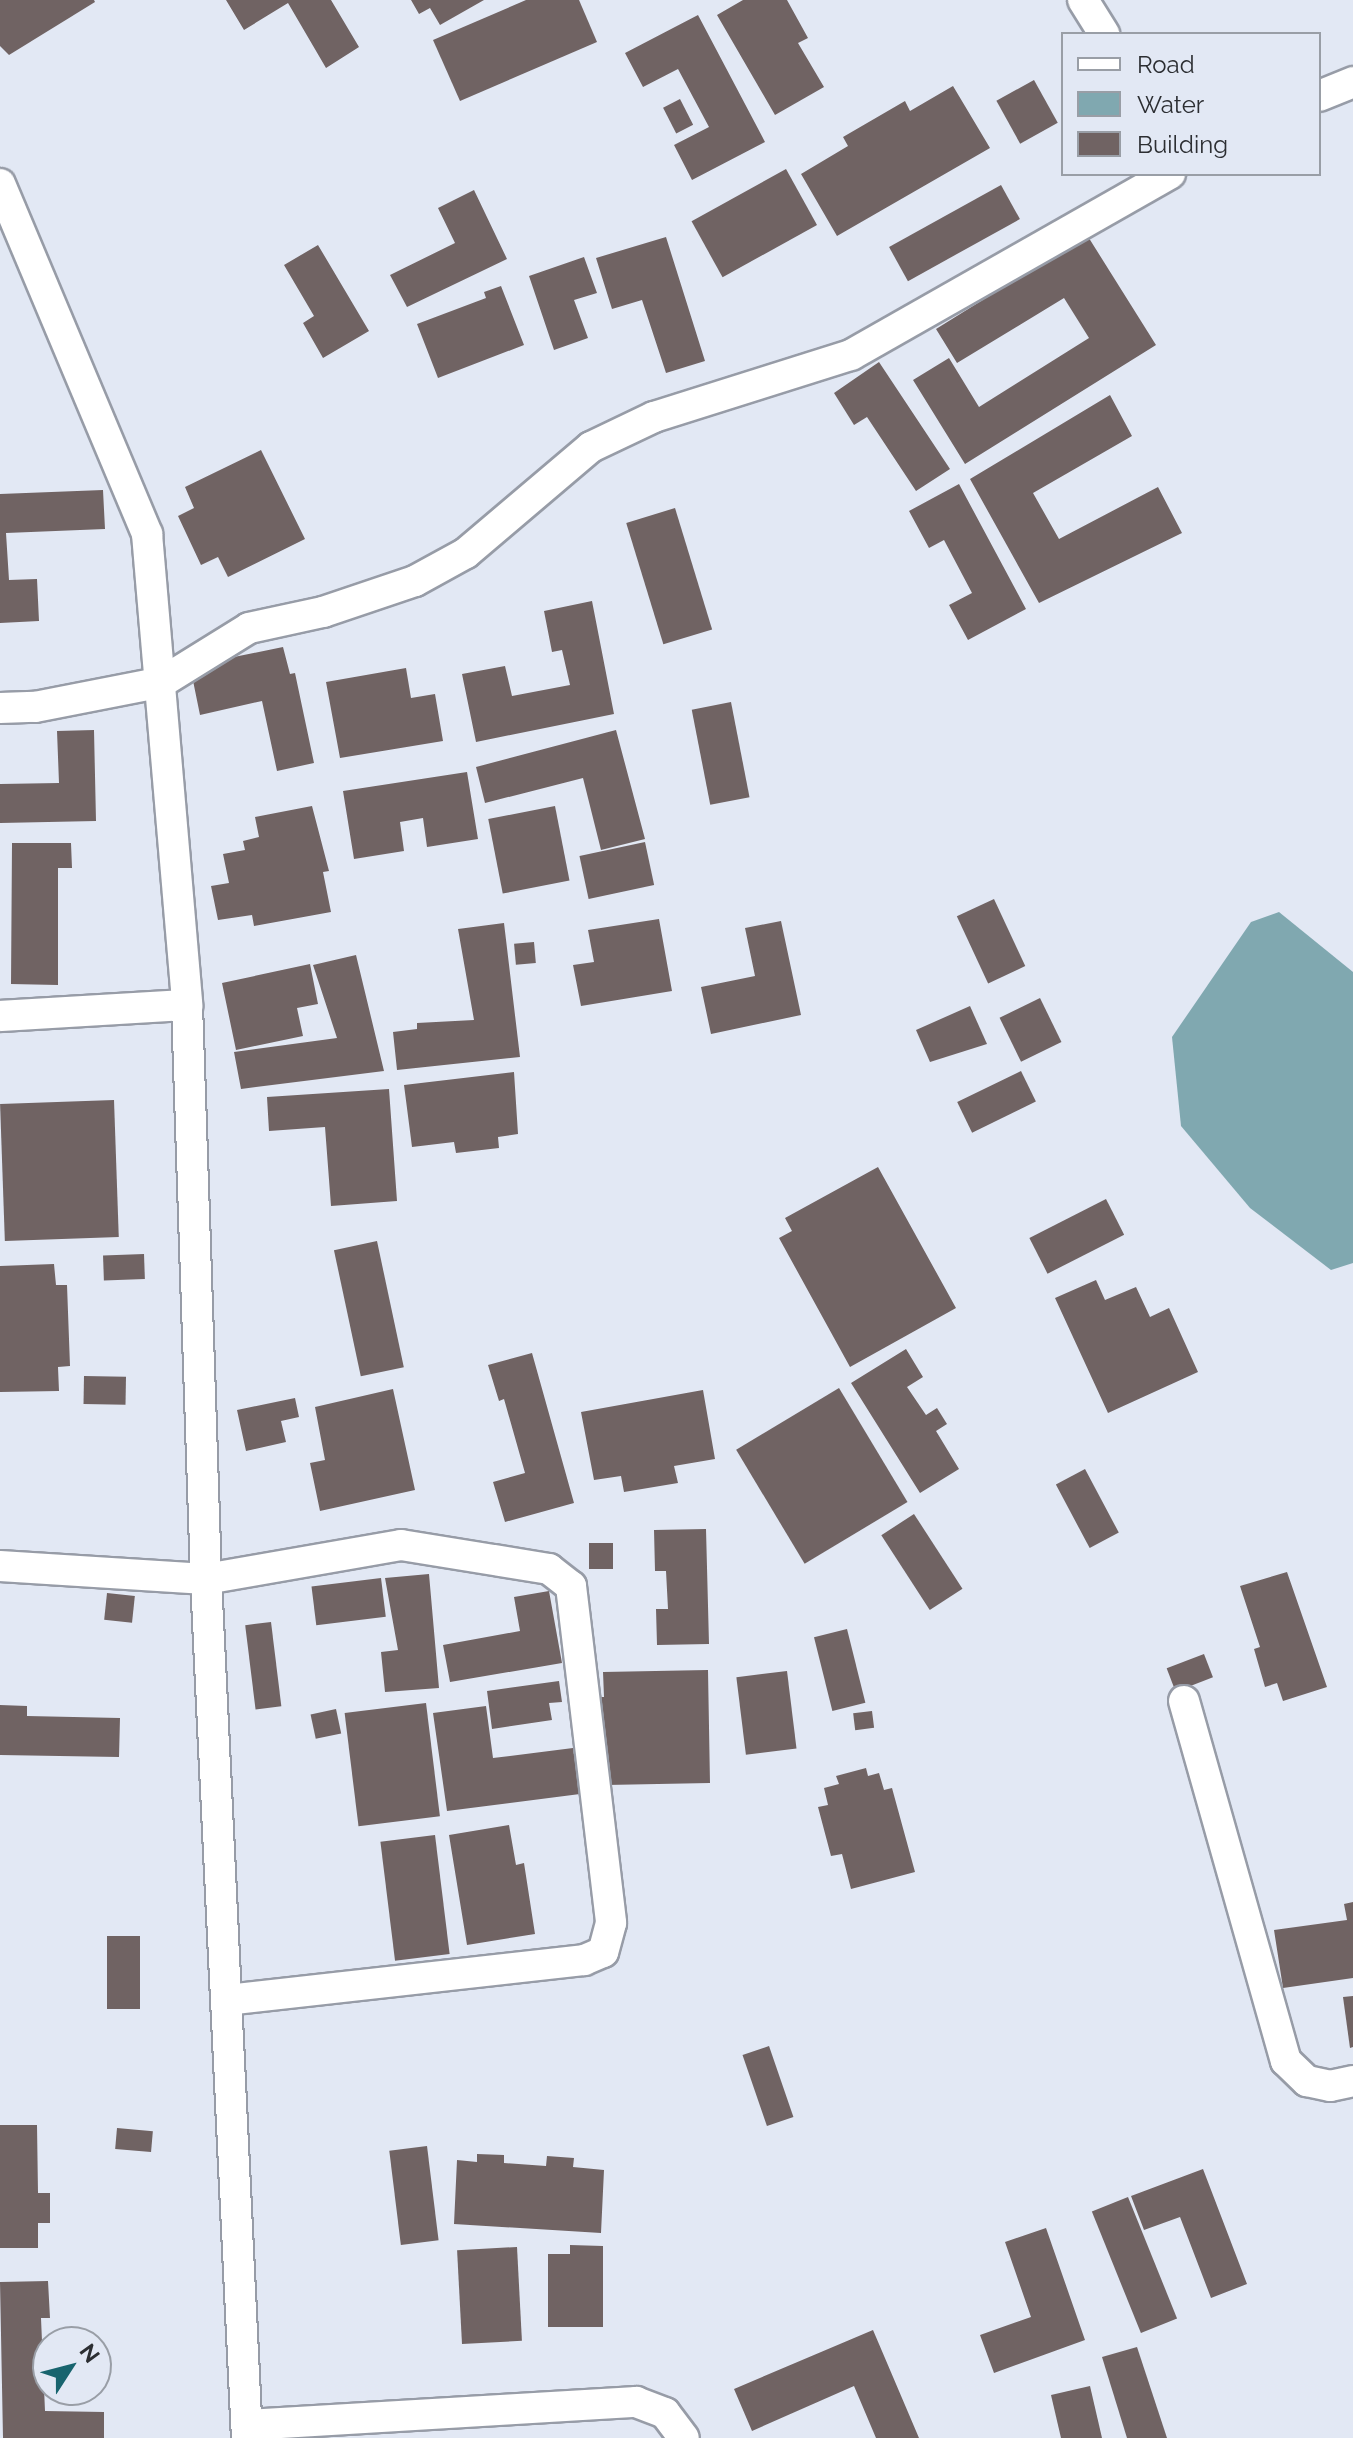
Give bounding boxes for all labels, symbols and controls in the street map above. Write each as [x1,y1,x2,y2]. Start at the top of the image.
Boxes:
legend [1061,32,1321,176]
text: Road [1137,50,1195,79]
text: Water [1137,90,1204,119]
text: Building [1137,130,1228,159]
north arrow [32,2326,112,2406]
text: N [74,2339,105,2367]

